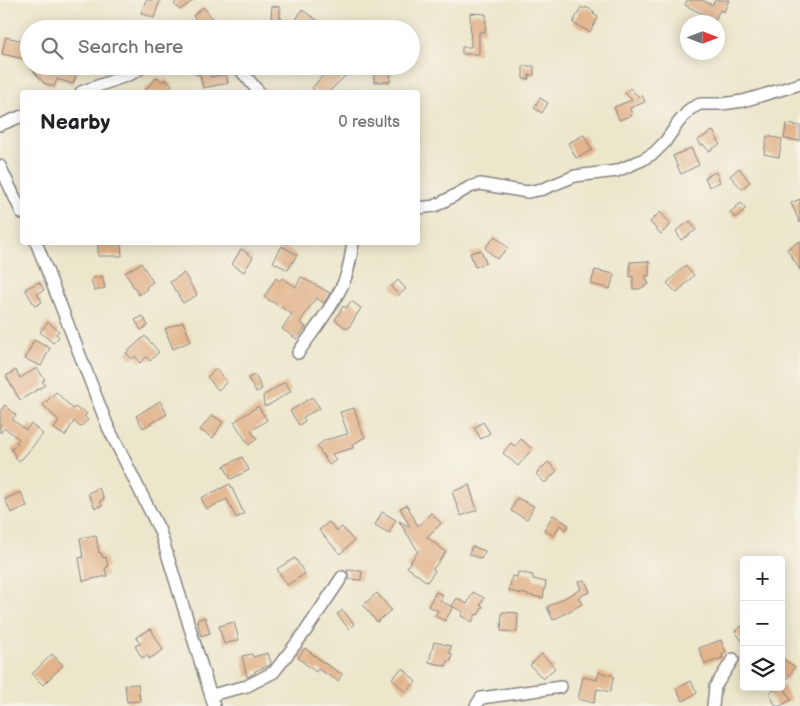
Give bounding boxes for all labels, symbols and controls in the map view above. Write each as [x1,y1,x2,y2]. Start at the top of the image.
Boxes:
north arrow [680,15,725,60]
search box [20,20,420,75]
icon: search [38,34,66,62]
text: Search here [78,36,183,59]
text: Nearby [40,110,110,135]
text: 0 results [338,113,400,132]
map controls [740,556,785,691]
button: + [740,556,785,601]
button: − [740,601,785,646]
button: layers [740,646,785,691]

